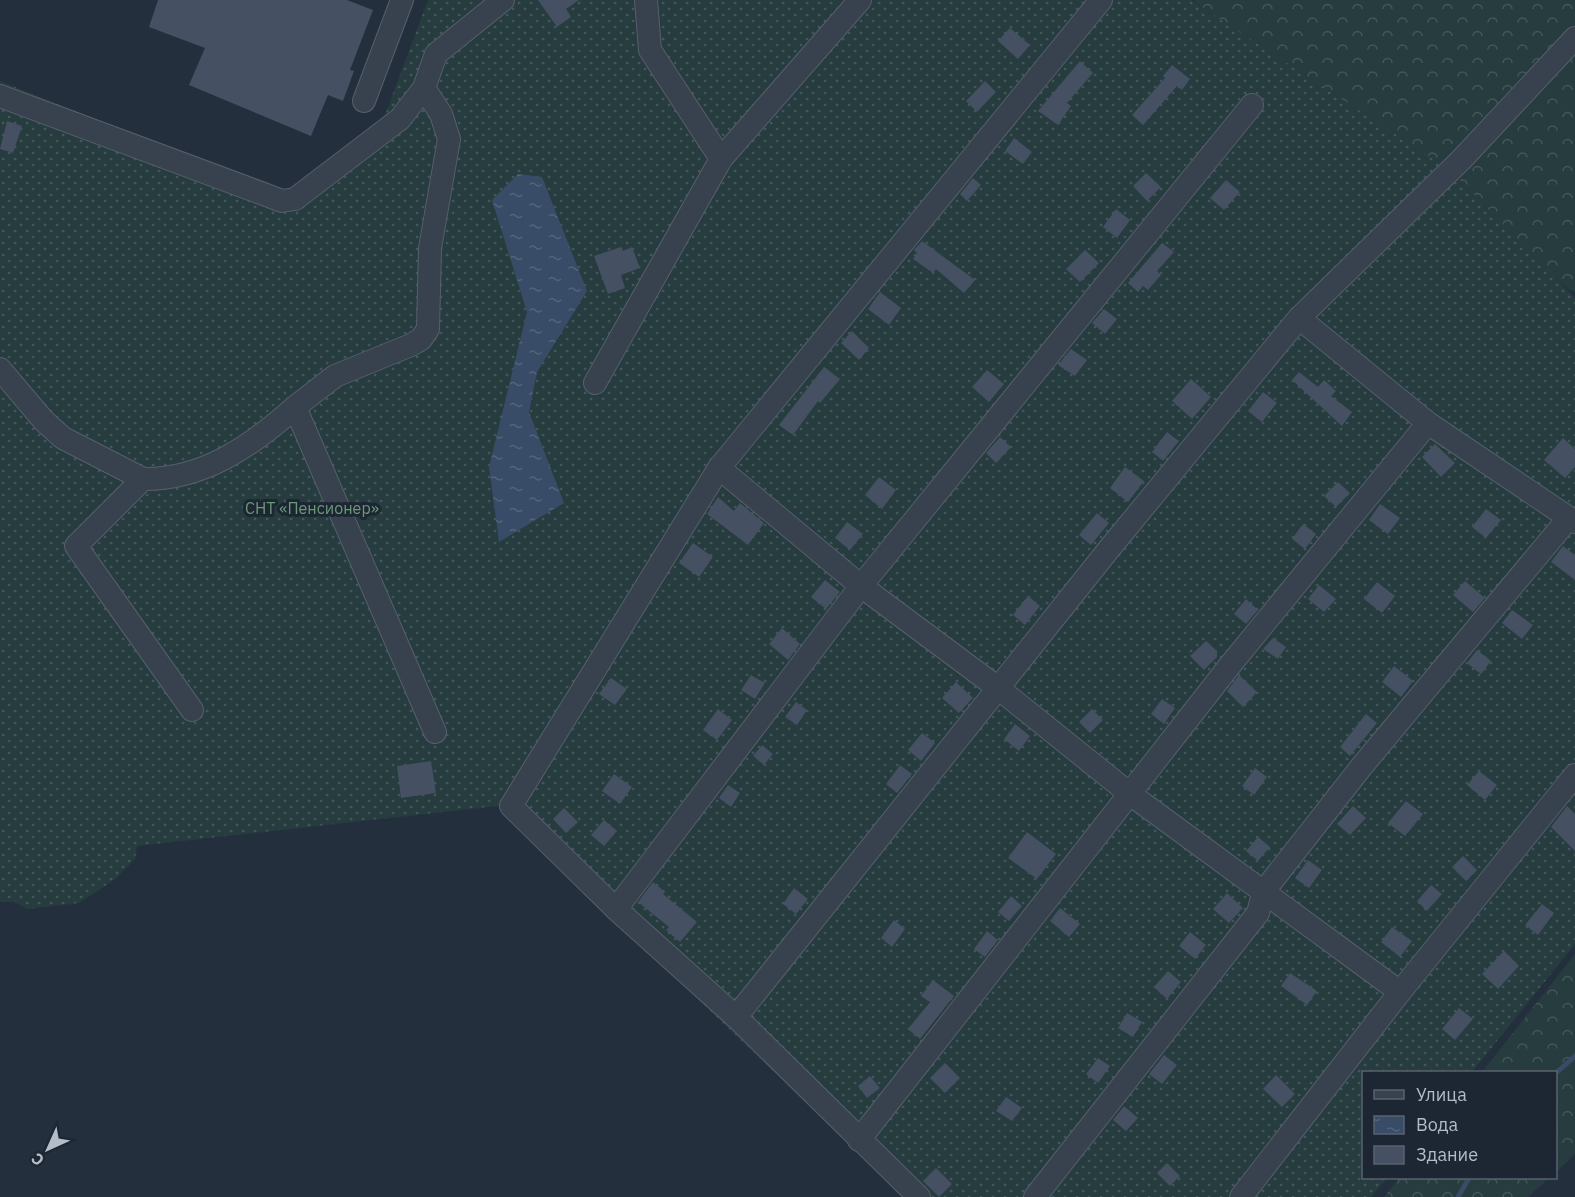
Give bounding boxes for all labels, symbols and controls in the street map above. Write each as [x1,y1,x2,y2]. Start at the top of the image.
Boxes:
park label: СНТ «Пенсионер» [245,498,379,518]
legend [1362,1071,1557,1179]
text: Улица [1416,1083,1467,1106]
text: Вода [1416,1113,1459,1136]
north arrow [18,1119,78,1179]
text: Здание [1416,1143,1478,1166]
text: С [27,1149,48,1170]

